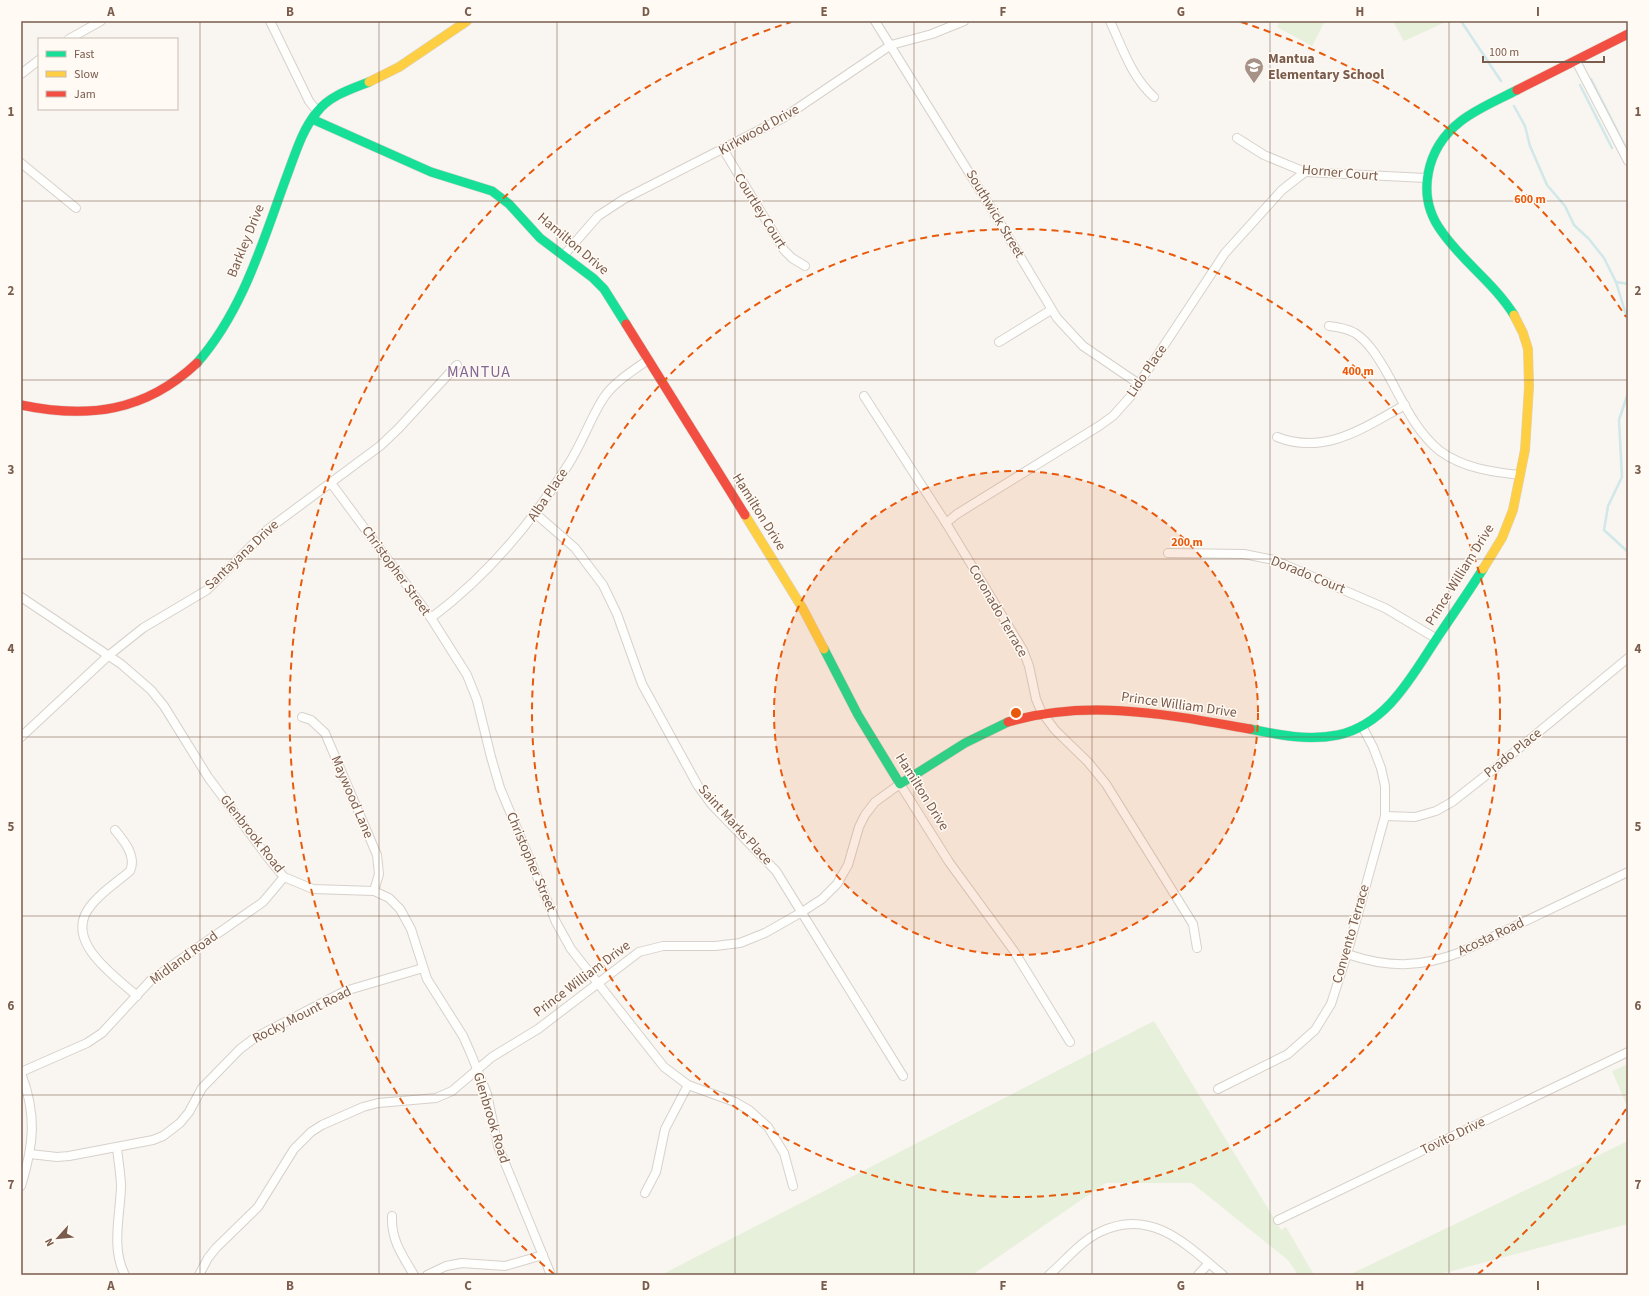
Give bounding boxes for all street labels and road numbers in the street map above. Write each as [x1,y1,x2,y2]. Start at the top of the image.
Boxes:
street label: Kirkwood Drive [715,100,803,160]
street label: Horner Court [1301,160,1379,186]
street label: Southwick Street [961,166,1029,262]
street label: Courtley Court [729,169,791,253]
street label: Barkley Drive [222,201,270,281]
street label: Hamilton Drive [533,208,613,280]
street label: Lido Place [1122,341,1172,401]
street label: Alba Place [523,464,573,526]
street label: Hamilton Drive [727,469,791,555]
street label: Santayana Drive [200,515,284,595]
street label: Prince William Drive [1421,520,1499,630]
street label: Christopher Street [357,522,436,620]
street label: Dorado Court [1268,551,1348,599]
street label: Coronado Terrace [963,561,1033,661]
street label: Prince William Drive [1120,687,1238,723]
street label: Prado Place [1480,723,1546,783]
street label: Hamilton Drive [890,749,954,835]
street label: Maywood Lane [326,753,378,841]
street label: Saint Marks Place [693,780,777,870]
street label: Glenbrook Road [215,791,289,877]
street label: Christopher Street [501,809,561,915]
street label: Convento Terrace [1327,882,1375,986]
street label: Acosta Road [1455,913,1527,961]
street label: Midland Road [146,926,222,990]
street label: Prince William Drive [529,936,635,1022]
street label: Rocky Mount Road [249,981,355,1049]
street label: Glenbrook Road [468,1070,514,1166]
street label: Tovito Drive [1417,1112,1489,1160]

